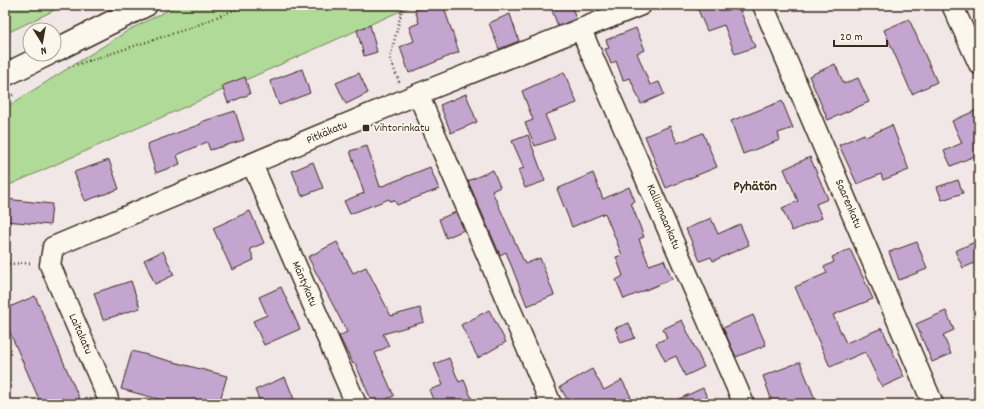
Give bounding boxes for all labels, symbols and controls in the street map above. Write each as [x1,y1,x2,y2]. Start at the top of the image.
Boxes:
north arrow [22,22,62,62]
scale bar [834,22,887,48]
text: 20 m [840,29,863,46]
text: N [39,41,48,58]
street label: Pitkäkatu [304,117,350,149]
place label: Vihtorinkatu [374,120,430,137]
marker: Vihtorinkatu [361,123,371,133]
district label: Pyhätön [733,177,777,197]
street label: Saarenkatu [830,177,866,231]
street label: Kalliomaankatu [642,182,684,252]
street label: Mäntykatu [287,259,321,309]
street label: Laitakatu [64,311,96,357]

